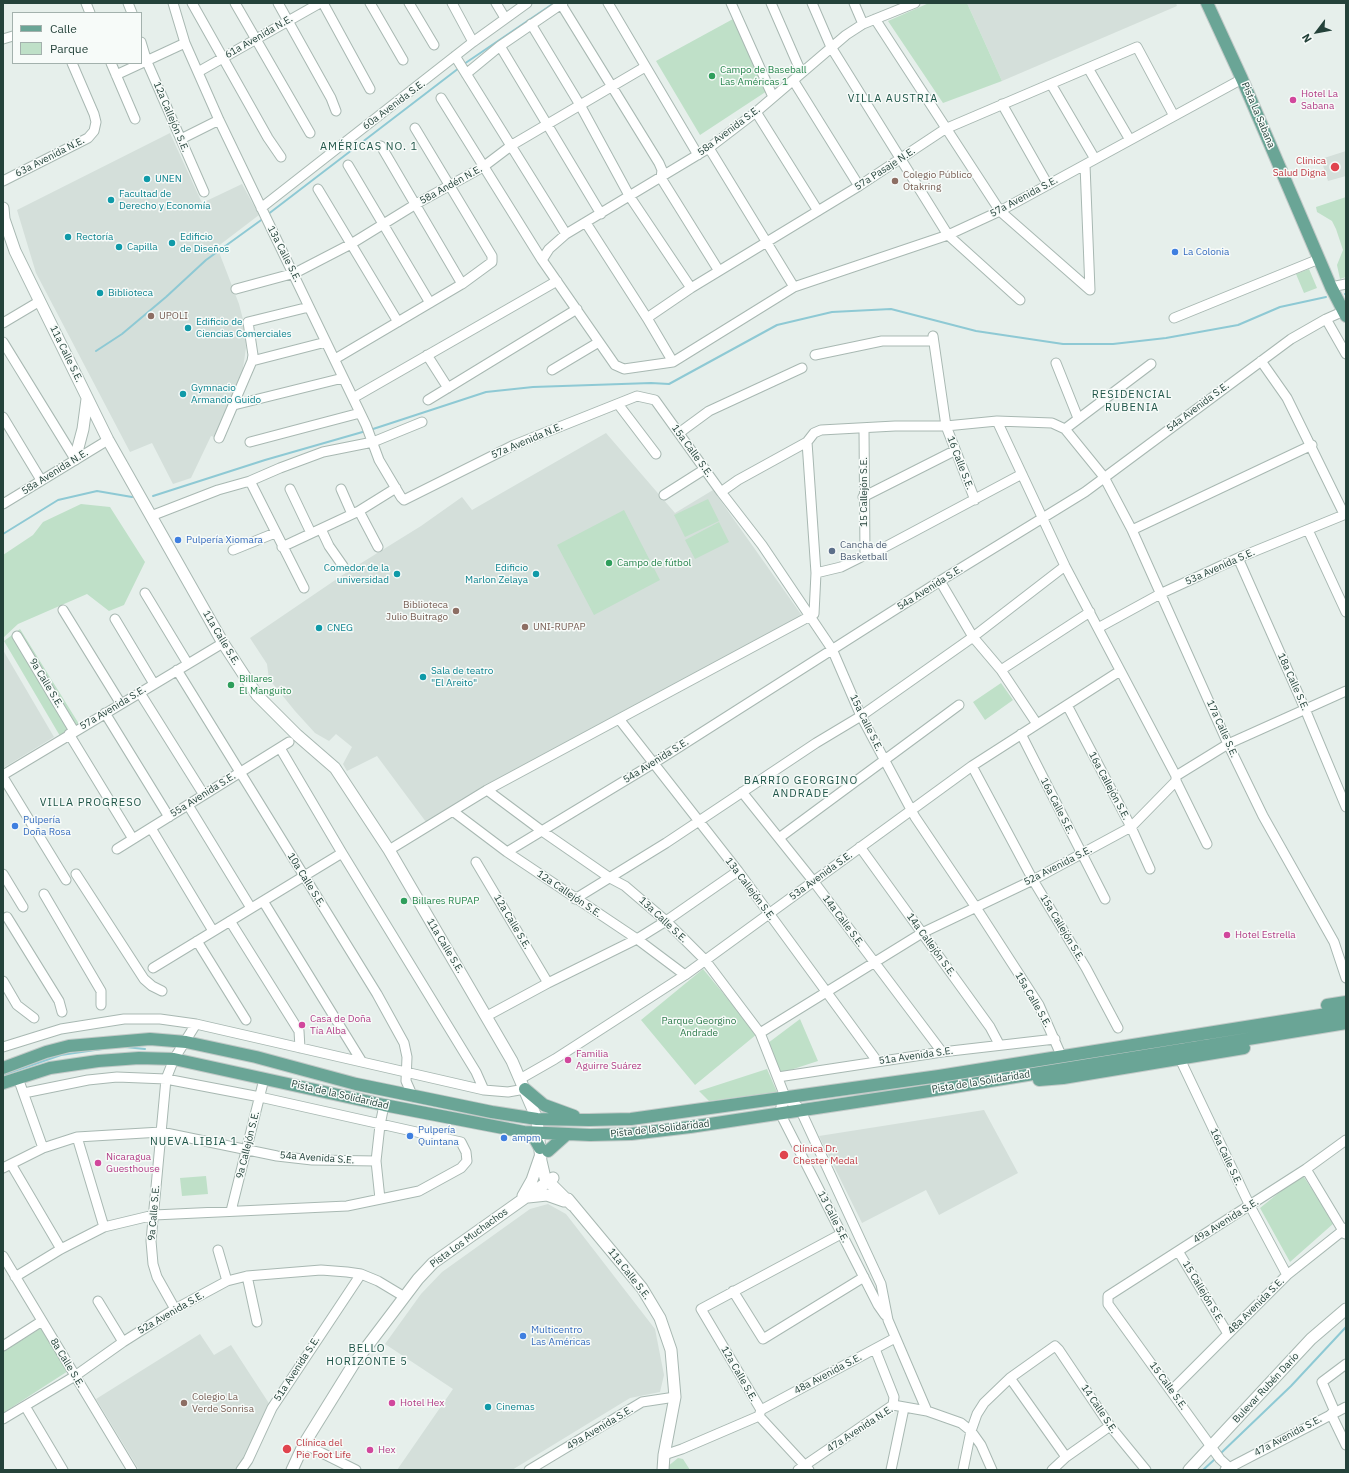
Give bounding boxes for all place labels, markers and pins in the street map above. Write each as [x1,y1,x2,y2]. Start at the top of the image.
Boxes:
place label: Campo de Baseball Las Américas 1 [720,64,806,88]
marker: Campo de Baseball Las Américas 1 [707,71,717,81]
place label: Hotel La Sabana [1301,88,1338,112]
marker: Hotel La Sabana [1288,95,1298,105]
place label: Clinica Salud Digna [1273,155,1326,178]
marker: Clinica Salud Digna [1329,161,1341,173]
place label: Colegio Público Otakring [903,169,972,192]
place label: UNEN [155,173,182,185]
marker: UNEN [142,174,152,184]
marker: Colegio Público Otakring [890,176,900,186]
place label: Facultad de Derecho y Economía [119,188,210,212]
marker: Facultad de Derecho y Economía [106,195,116,205]
place label: Rectoría [76,231,113,243]
place label: Edificio de Diseños [180,231,229,254]
marker: Rectoría [63,232,73,242]
marker: Edificio de Diseños [167,238,177,248]
place label: Capilla [127,241,158,253]
marker: Capilla [114,242,124,252]
place label: La Colonia [1183,246,1229,258]
marker: La Colonia [1170,247,1180,257]
place label: Biblioteca [108,287,153,299]
marker: Biblioteca [95,288,105,298]
place label: UPOLI [159,310,188,322]
marker: UPOLI [146,311,156,321]
place label: Edificio de Ciencias Comerciales [196,316,292,340]
marker: Edificio de Ciencias Comerciales [183,323,193,333]
place label: Gymnacio Armando Guido [191,382,261,406]
marker: Gymnacio Armando Guido [178,389,188,399]
place label: Pulpería Xiomara [186,534,263,546]
marker: Pulpería Xiomara [173,535,183,545]
place label: Cancha de Basketball [840,539,887,562]
marker: Cancha de Basketball [827,546,837,556]
place label: Campo de fútbol [617,557,691,569]
marker: Campo de fútbol [604,558,614,568]
place label: Comedor de la universidad [324,562,389,586]
place label: Edificio Marlon Zelaya [465,562,528,586]
marker: Comedor de la universidad [392,569,402,579]
marker: Edificio Marlon Zelaya [531,569,541,579]
place label: Biblioteca Julio Buitrago [386,599,448,622]
marker: Biblioteca Julio Buitrago [451,606,461,616]
place label: UNI-RUPAP [533,621,586,633]
place label: CNEG [327,622,353,634]
marker: UNI-RUPAP [520,622,530,632]
marker: CNEG [314,623,324,633]
place label: Sala de teatro "El Areito" [431,665,493,688]
marker: Sala de teatro "El Areito" [418,672,428,682]
place label: Billares El Manguito [239,673,292,696]
marker: Billares El Manguito [226,680,236,690]
place label: Pulpería Doña Rosa [23,814,71,838]
marker: Pulpería Doña Rosa [10,821,20,831]
place label: Billares RUPAP [412,895,479,907]
marker: Billares RUPAP [399,896,409,906]
place label: Hotel Estrella [1235,929,1296,941]
marker: Hotel Estrella [1222,930,1232,940]
place label: Casa de Doña Tía Alba [310,1013,371,1036]
marker: Casa de Doña Tía Alba [297,1020,307,1030]
place label: Familia Aguirre Suárez [576,1048,641,1072]
marker: Familia Aguirre Suárez [563,1055,573,1065]
place label: Pulpería Quintana [418,1124,459,1148]
marker: Pulpería Quintana [405,1131,415,1141]
place label: ampm [512,1132,541,1144]
marker: ampm [499,1133,509,1143]
place label: Clínica Dr. Chester Medal [793,1143,858,1166]
marker: Clínica Dr. Chester Medal [778,1149,790,1161]
place label: Nicaragua Guesthouse [106,1151,160,1174]
marker: Nicaragua Guesthouse [93,1158,103,1168]
place label: Multicentro Las Américas [531,1324,591,1348]
marker: Multicentro Las Américas [518,1331,528,1341]
place label: Colegio La Verde Sonrisa [192,1391,254,1414]
place label: Hotel Hex [400,1397,444,1409]
marker: Colegio La Verde Sonrisa [179,1398,189,1408]
marker: Hotel Hex [387,1398,397,1408]
place label: Cinemas [496,1401,535,1413]
marker: Cinemas [483,1402,493,1412]
place label: Clínica del Pie Foot Life [296,1437,351,1460]
marker: Clínica del Pie Foot Life [281,1443,293,1455]
place label: Hex [378,1444,396,1456]
marker: Hex [365,1445,375,1455]

